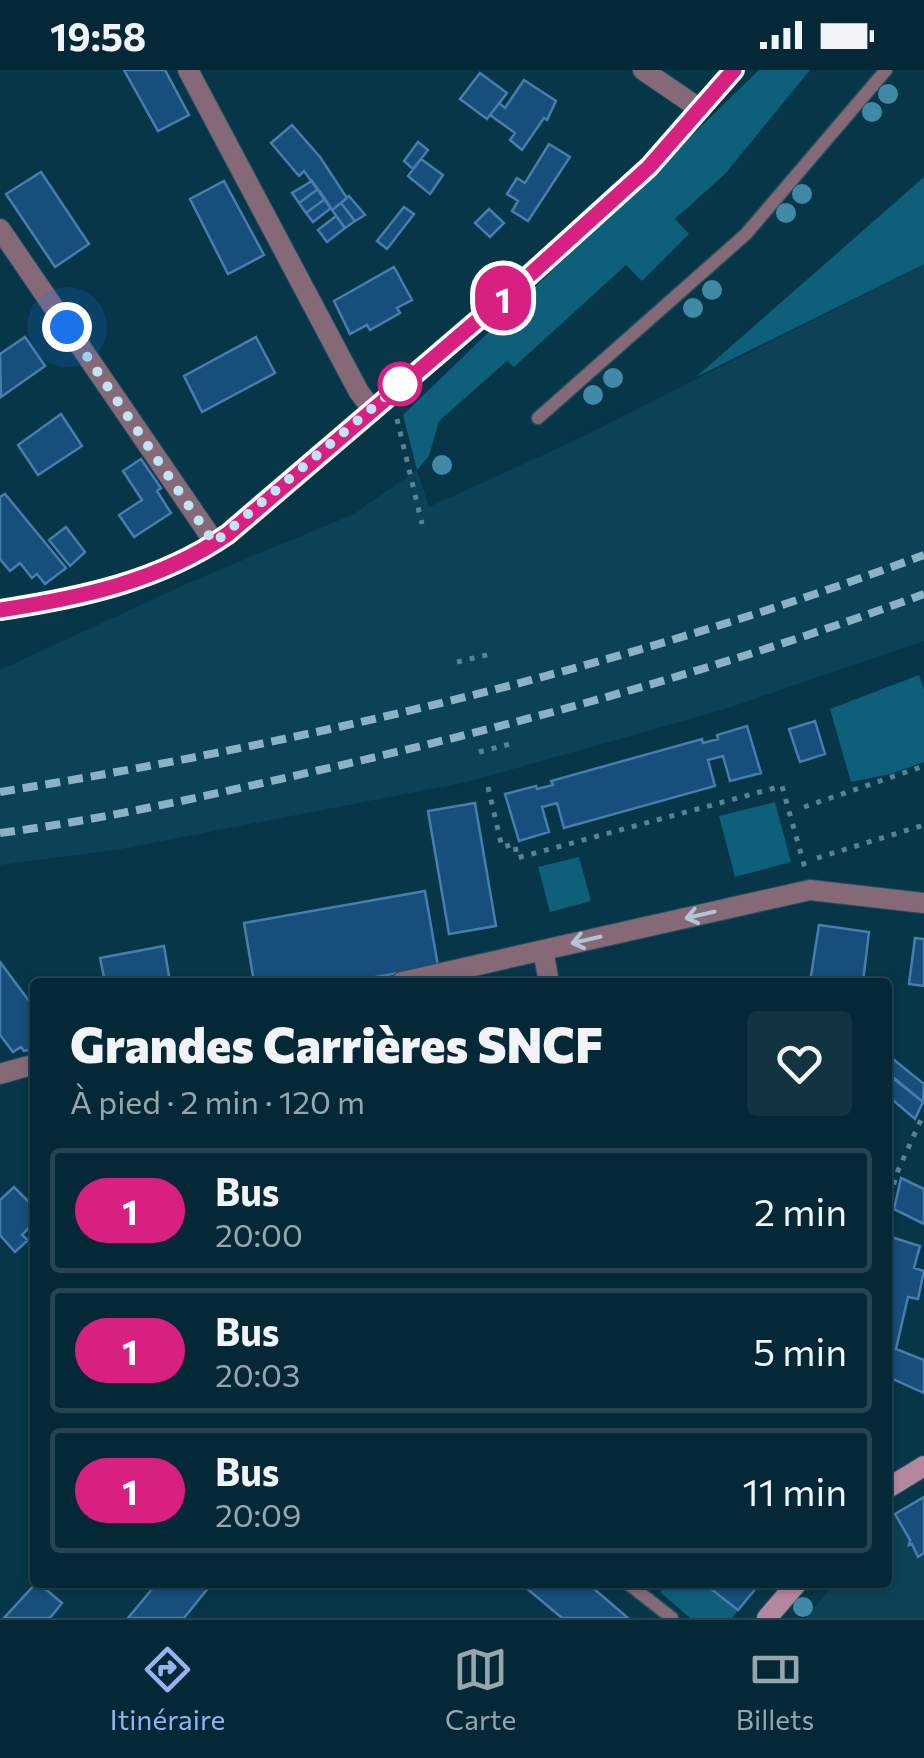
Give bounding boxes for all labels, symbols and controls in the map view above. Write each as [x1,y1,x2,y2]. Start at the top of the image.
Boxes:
text: 19:58 [50,12,146,59]
line badge: 1 [470,266,536,330]
text: 1 [495,277,511,320]
your location [42,302,92,352]
unlabelled marker [379,363,421,405]
one-way arrow [685,906,717,925]
one-way arrow [571,932,603,950]
button: heart [747,1011,852,1116]
text: Grandes Carrières SNCF [70,1014,603,1073]
text: À pied · 2 min · 120 m [70,1081,365,1121]
text: Bus [215,1167,280,1214]
text: 2 min [754,1187,847,1234]
text: 1 [122,1189,138,1232]
text: 20:00 [215,1214,303,1254]
text: Bus [215,1307,280,1354]
text: 5 min [753,1327,847,1374]
text: 1 [122,1329,138,1372]
text: 20:03 [215,1354,300,1394]
text: Bus [215,1447,280,1494]
text: 11 min [743,1467,847,1514]
text: 1 [122,1469,138,1512]
text: 20:09 [215,1494,301,1534]
tab: Itinéraire [110,1642,225,1736]
tab: Carte [445,1642,516,1736]
tab: Billets [736,1642,814,1736]

